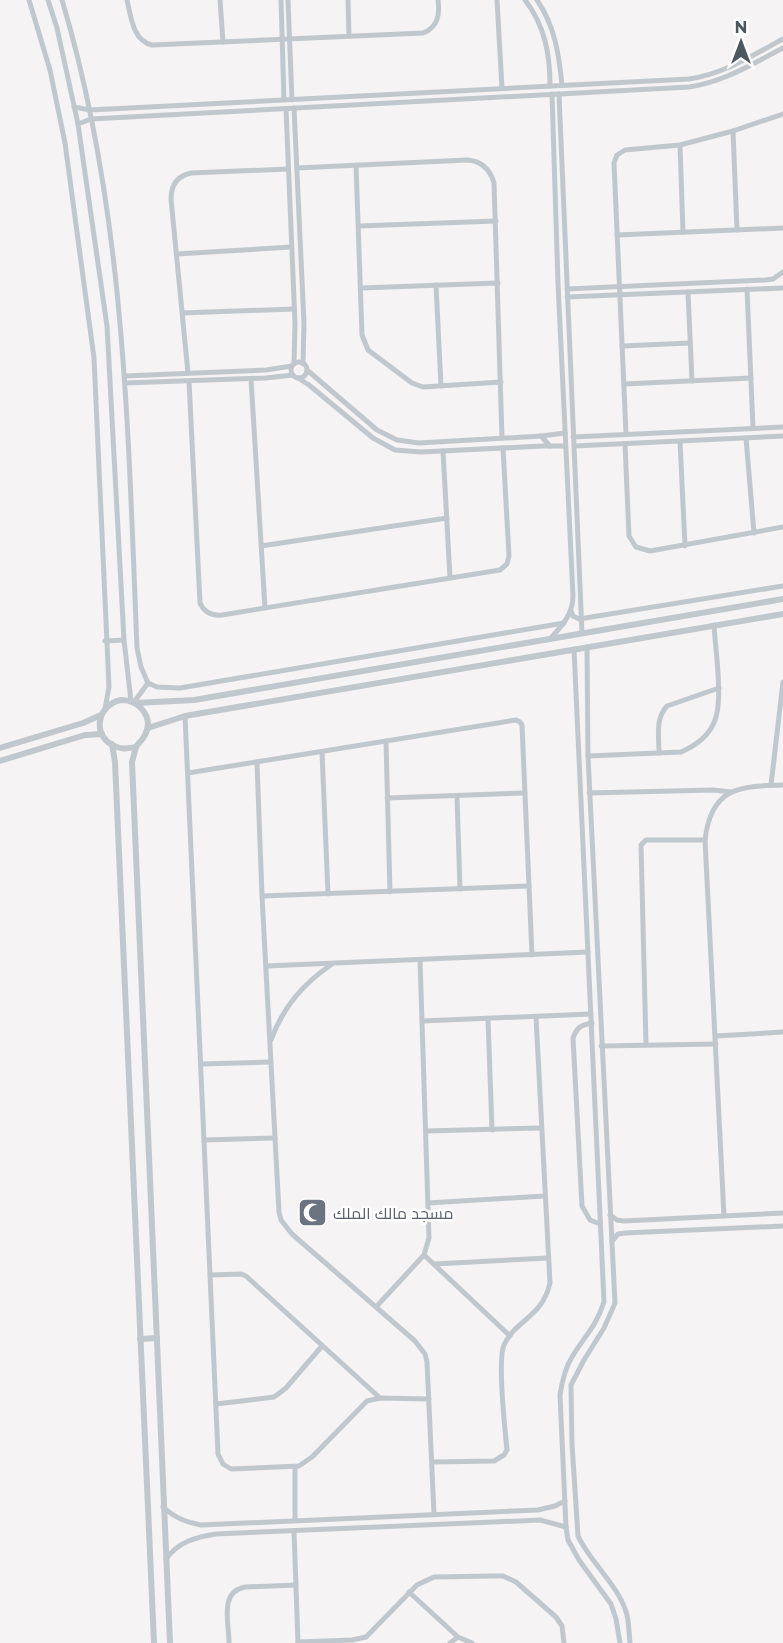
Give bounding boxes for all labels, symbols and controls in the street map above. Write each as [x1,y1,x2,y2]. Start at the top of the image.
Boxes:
north arrow [711,12,771,72]
text: N [735,18,747,37]
mosque icon: مسجد مالك الملك [296,1197,328,1229]
place label: مسجد مالك الملك [333,1204,454,1223]

